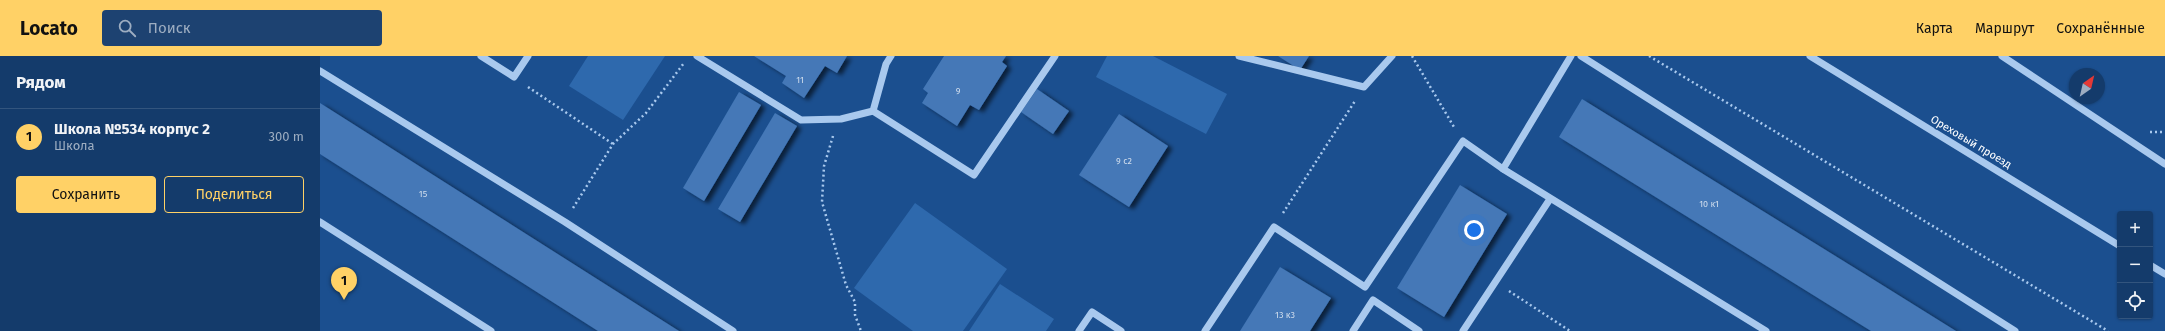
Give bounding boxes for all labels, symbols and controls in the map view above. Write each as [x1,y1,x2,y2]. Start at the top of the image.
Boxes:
search box [102,10,382,46]
text: Locato [20,17,78,40]
icon: search [116,17,138,39]
text: Поиск [148,19,191,37]
text: Карта [1916,20,1953,37]
text: Маршрут [1975,20,2034,37]
text: Сохранённые [2056,20,2145,37]
north arrow [2069,68,2105,104]
text: Рядом [16,72,66,93]
house number: 11 [796,75,804,85]
house number: 9 [956,86,961,96]
street label: Ореховый проезд [1928,113,2014,171]
text: Школа №534 корпус 2 [54,120,210,138]
text: 1 [26,129,32,144]
text: 300 m [268,129,304,144]
text: Школа [54,138,95,153]
house number: 9 с2 [1116,156,1132,166]
button: Сохранить [16,176,156,213]
button: Поделиться [164,176,304,213]
house number: 15 [419,189,428,199]
house number: 10 к1 [1699,199,1719,209]
map controls [2117,211,2153,319]
button: + [2117,211,2153,247]
your location [1464,220,1484,240]
button: − [2117,247,2153,283]
pin: 1 [331,267,357,300]
button: locate [2117,283,2153,319]
house number: 13 к3 [1275,310,1295,320]

